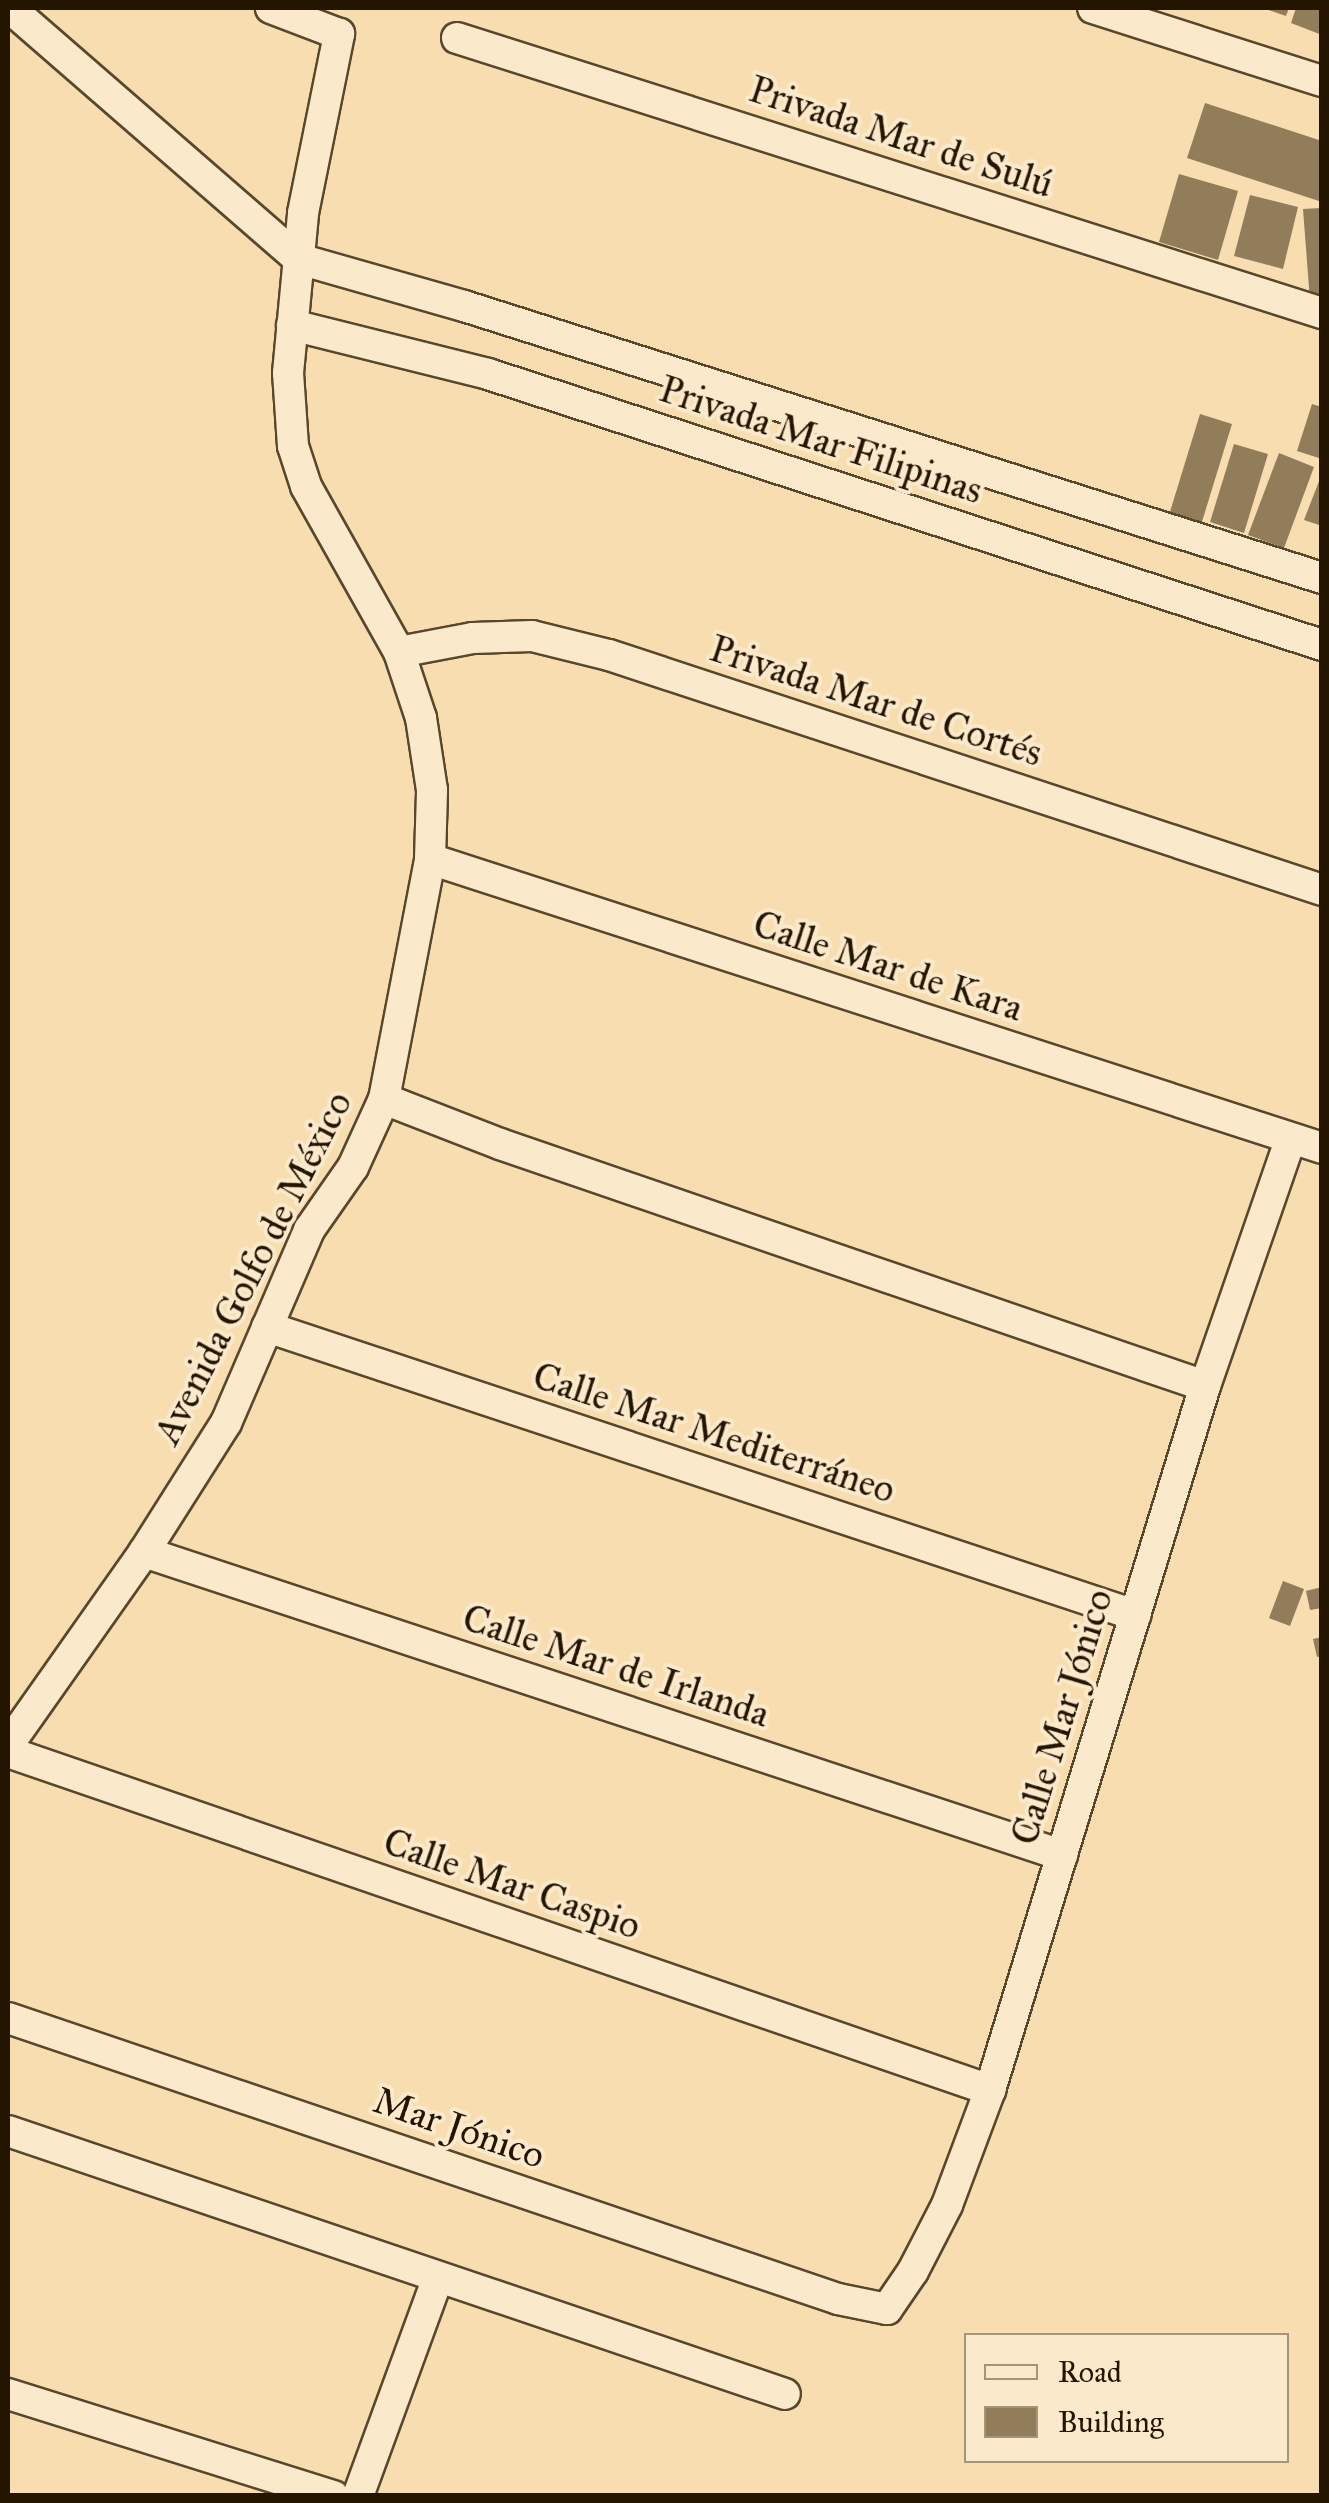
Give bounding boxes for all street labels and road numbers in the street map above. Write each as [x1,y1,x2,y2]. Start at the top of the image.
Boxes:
street label: Privada Mar de Sulú [743,66,1059,208]
street label: Privada Mar Filipinas [654,366,988,514]
street label: Privada Mar de Cortés [704,626,1048,776]
street label: Calle Mar de Kara [748,901,1028,1031]
street label: Avenida Golfo de México [144,1084,362,1452]
street label: Calle Mar Mediterráneo [527,1353,901,1513]
street label: Calle Mar Jónico [1002,1584,1122,1850]
street label: Calle Mar de Irlanda [457,1595,775,1737]
street label: Calle Mar Caspio [378,1819,646,1949]
street label: Mar Jónico [367,2077,551,2179]

